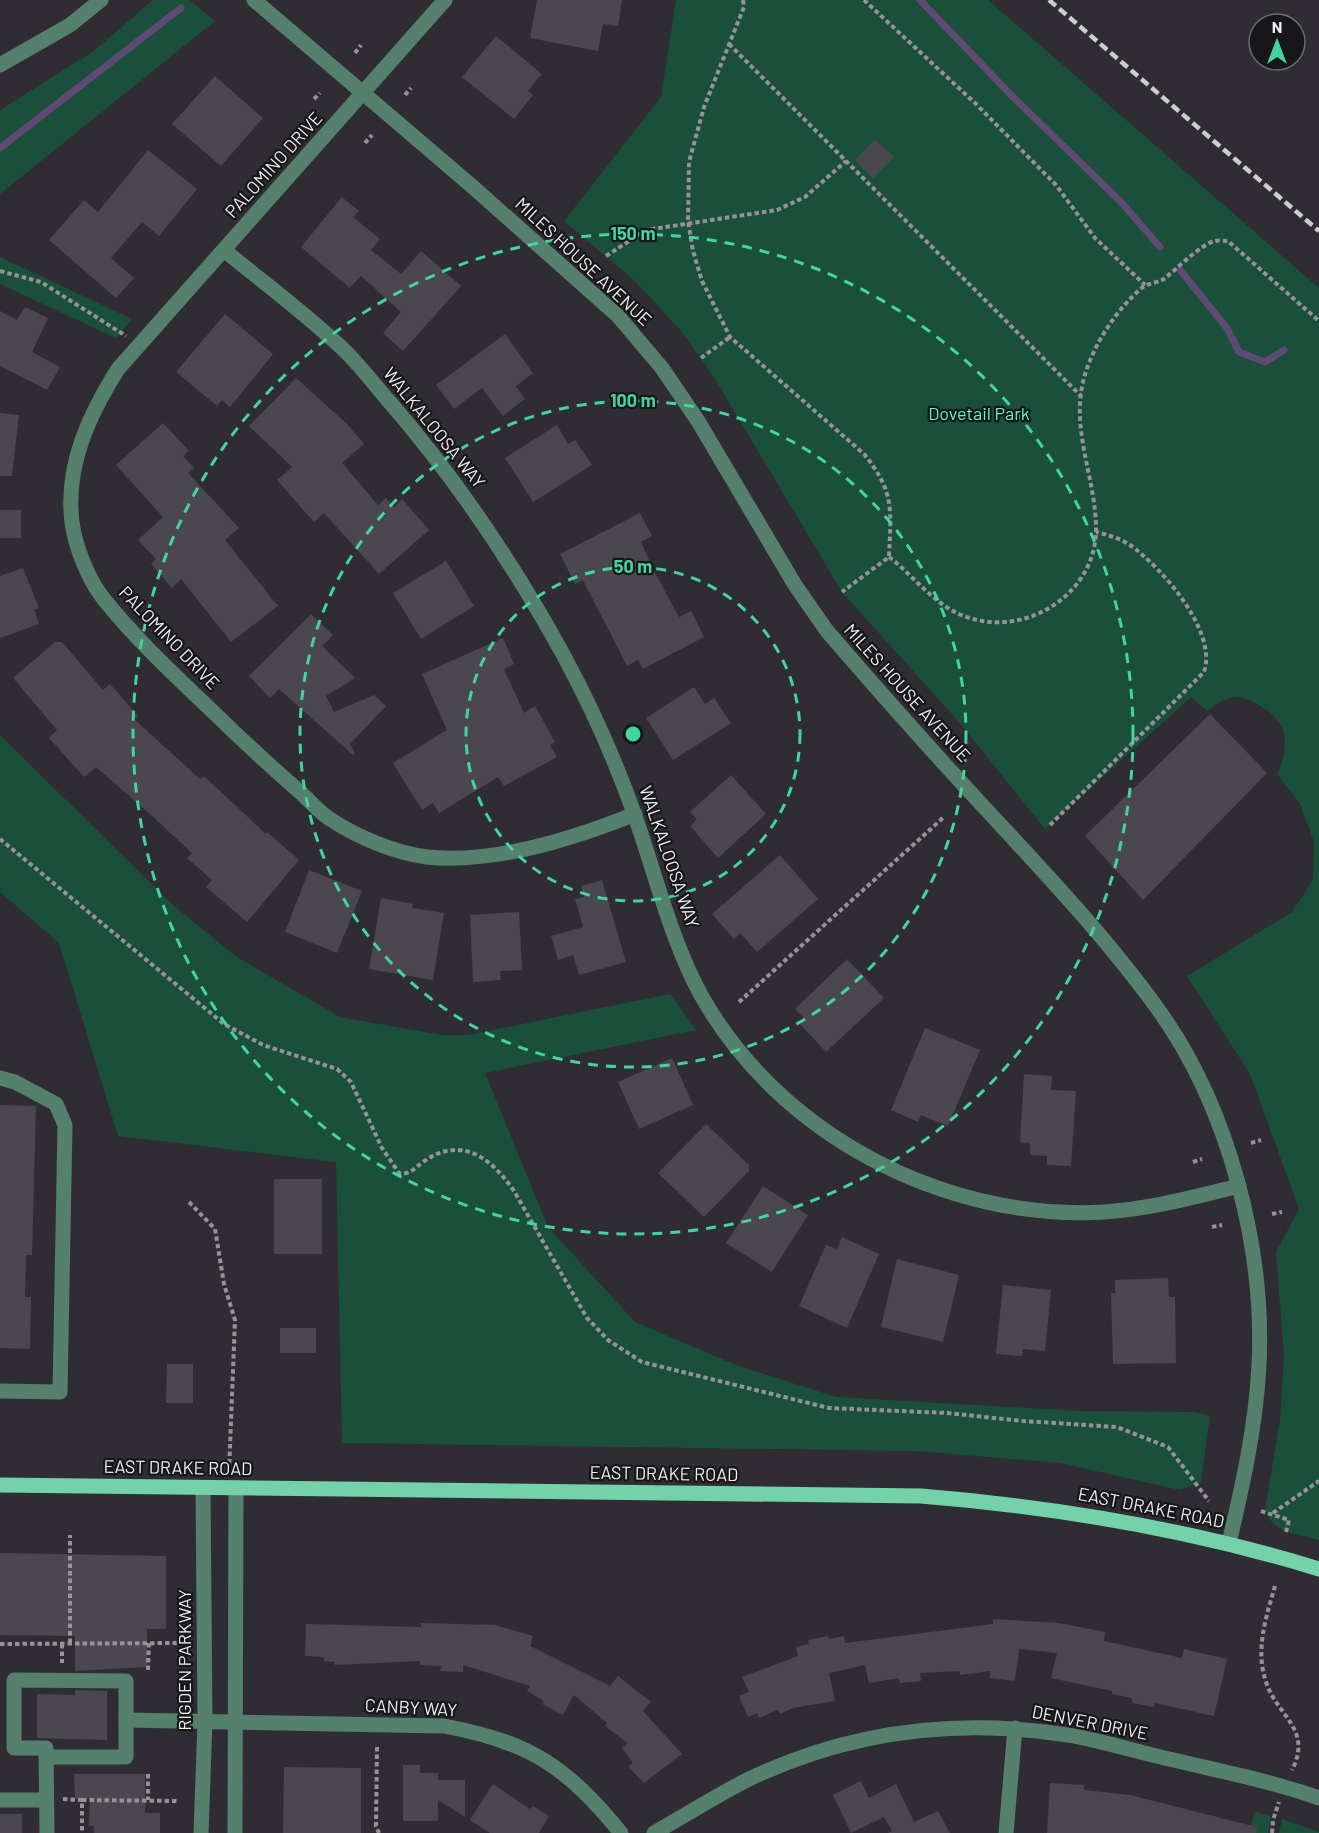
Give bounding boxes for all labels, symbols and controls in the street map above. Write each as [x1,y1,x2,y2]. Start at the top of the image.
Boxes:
north arrow [1247,12,1307,72]
text: N [1272,17,1282,36]
street label: PALOMINO DRIVE [220,107,327,222]
street label: MILES HOUSE AVENUE [511,192,656,330]
text: 150 m [611,222,655,244]
street label: WALKALOOSA WAY [379,362,490,492]
text: 100 m [610,389,656,411]
park label: Dovetail Park [928,402,1030,424]
text: 50 m [614,555,652,577]
street label: PALOMINO DRIVE [115,581,225,694]
street label: MILES HOUSE AVENUE [840,619,976,766]
centre of rings [623,724,643,744]
street label: WALKALOOSA WAY [635,783,705,931]
street label: EAST DRAKE ROAD [104,1455,253,1479]
street label: EAST DRAKE ROAD [590,1461,739,1485]
street label: EAST DRAKE ROAD [1076,1482,1226,1532]
street label: RIGDEN PARKWAY [173,1589,195,1731]
street label: CANBY WAY [364,1694,458,1720]
street label: DENVER DRIVE [1030,1700,1150,1744]

